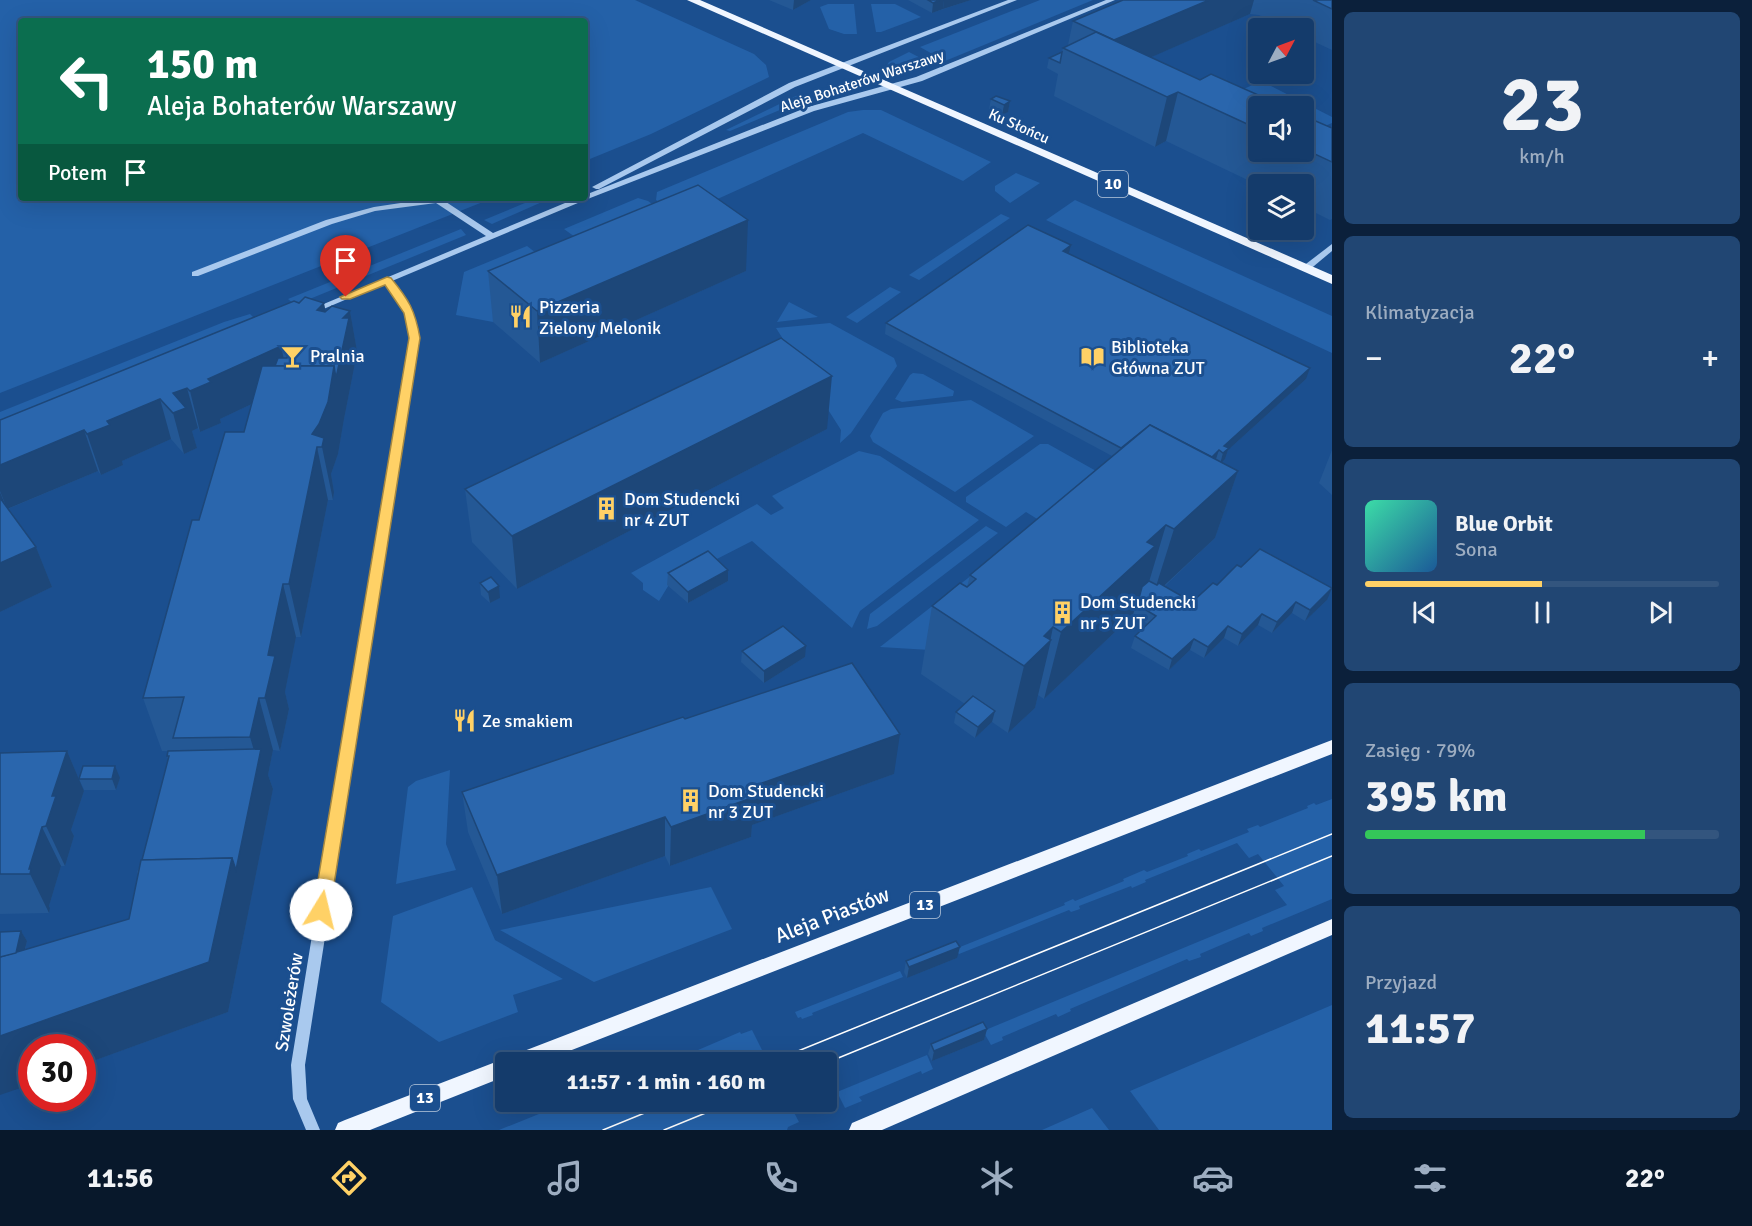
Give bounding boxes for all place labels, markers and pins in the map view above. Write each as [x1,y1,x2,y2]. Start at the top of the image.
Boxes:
pin [320,235,371,297]
place label: Pizzeria Zielony Melonik [539,296,661,339]
restaurant icon: Pizzeria Zielony Melonik [508,304,534,330]
place label: Biblioteka Główna ZUT [1111,336,1205,379]
bar icon: Pralnia [279,343,305,369]
library icon: Biblioteka Główna ZUT [1080,344,1106,370]
place label: Pralnia [310,345,365,367]
place label: Dom Studencki nr 4 ZUT [624,488,740,531]
building icon: Dom Studencki nr 4 ZUT [593,496,619,522]
place label: Dom Studencki nr 5 ZUT [1080,591,1196,634]
building icon: Dom Studencki nr 5 ZUT [1049,599,1075,625]
restaurant icon: Ze smakiem [451,708,477,734]
place label: Ze smakiem [482,710,573,732]
place label: Dom Studencki nr 3 ZUT [708,780,824,823]
building icon: Dom Studencki nr 3 ZUT [677,788,703,814]

